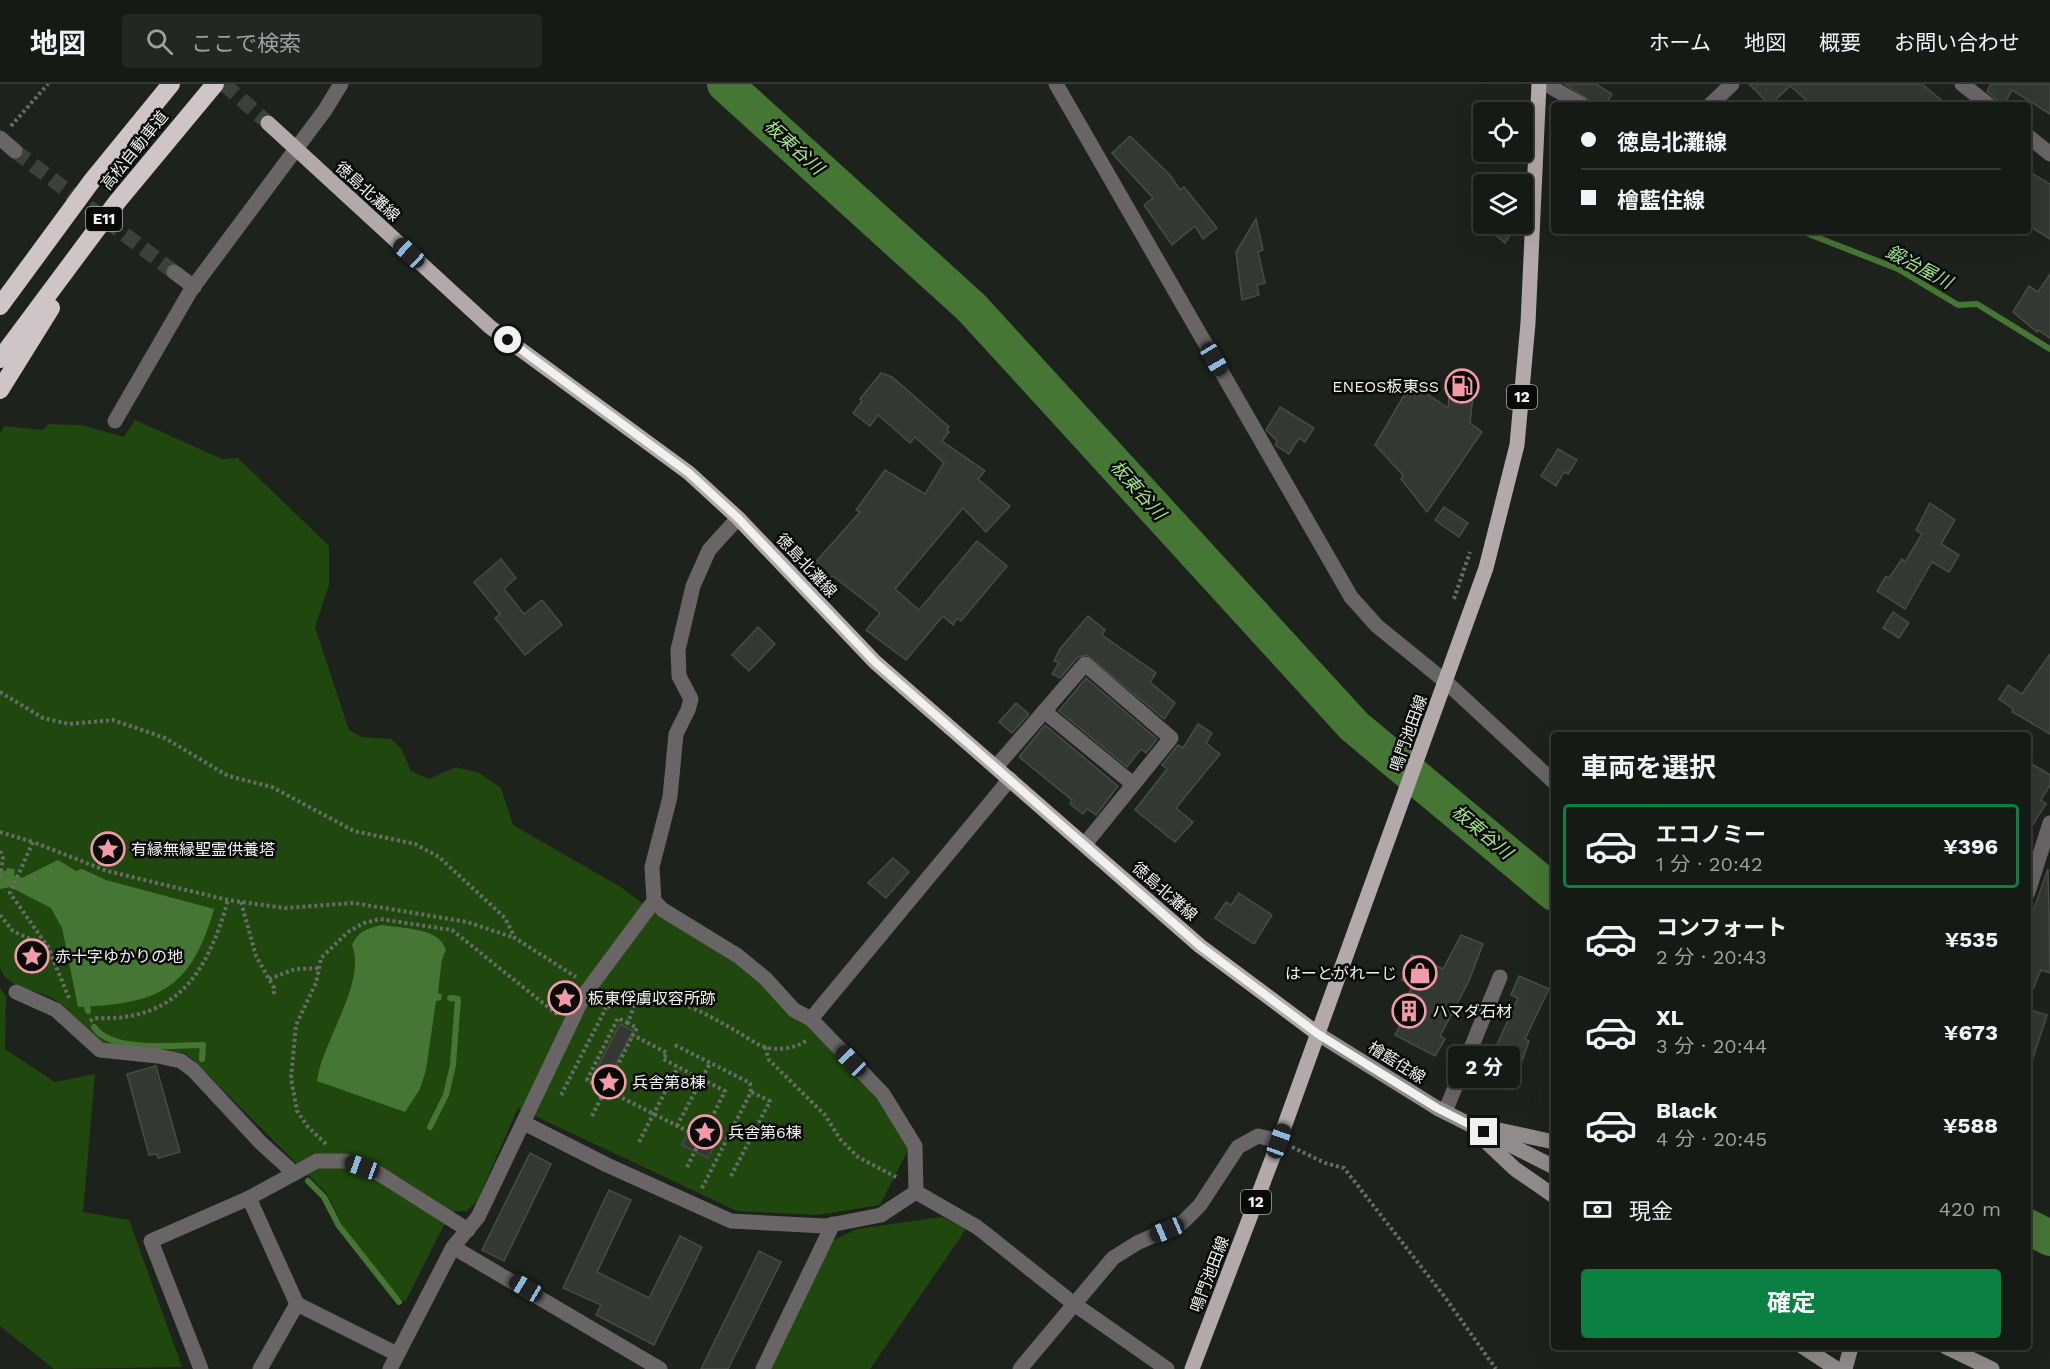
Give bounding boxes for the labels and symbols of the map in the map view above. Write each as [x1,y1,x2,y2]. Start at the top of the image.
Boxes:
street label: 高松自動車道 [97,107,172,194]
water label: 板東谷川 [761,115,830,180]
street label: 徳島北灘線 [332,158,404,225]
road number: E11 [86,207,122,231]
car [390,234,428,272]
water label: 鍛冶屋川 [1883,240,1958,294]
route start [494,326,521,353]
car [1197,339,1231,379]
fuel station icon: ENEOS板東SS [1444,368,1480,404]
place label: ENEOS板東SS [1332,377,1439,396]
road number: 12 [1507,385,1537,409]
water label: 板東谷川 [1106,456,1172,525]
street label: 徳島北灘線 [772,530,841,601]
street label: 鳴門池田線 [1386,692,1431,774]
water label: 板東谷川 [1448,800,1518,864]
place icon: 有縁無縁聖霊供養塔 [90,831,126,867]
place label: 有縁無縁聖霊供養塔 [131,840,275,859]
street label: 徳島北灘線 [1128,858,1201,925]
place icon: 赤十字ゆかりの地 [14,938,50,974]
place label: 赤十字ゆかりの地 [55,947,183,966]
shop icon: はーとがれーじ [1402,955,1438,991]
place label: はーとがれーじ [1285,964,1397,983]
place icon: 板東俘虜収容所跡 [547,980,583,1016]
place label: 板東俘虜収容所跡 [588,989,716,1008]
building icon: ハマダ石材 [1391,993,1427,1029]
place label: ハマダ石材 [1432,1002,1512,1021]
street label: 檜藍住線 [1365,1037,1429,1087]
car [832,1042,870,1080]
callout: 2 分 [1448,1045,1520,1087]
place icon: 兵舎第8棟 [591,1064,627,1100]
place label: 兵舎第8棟 [632,1073,706,1092]
place icon: 兵舎第6棟 [687,1114,723,1150]
route end [1470,1118,1497,1145]
car [1264,1121,1294,1161]
place label: 兵舎第6棟 [728,1123,802,1142]
car [342,1152,382,1182]
road number: 12 [1241,1190,1271,1214]
car [1147,1215,1187,1245]
street label: 鳴門池田線 [1186,1233,1233,1315]
car [506,1271,546,1305]

